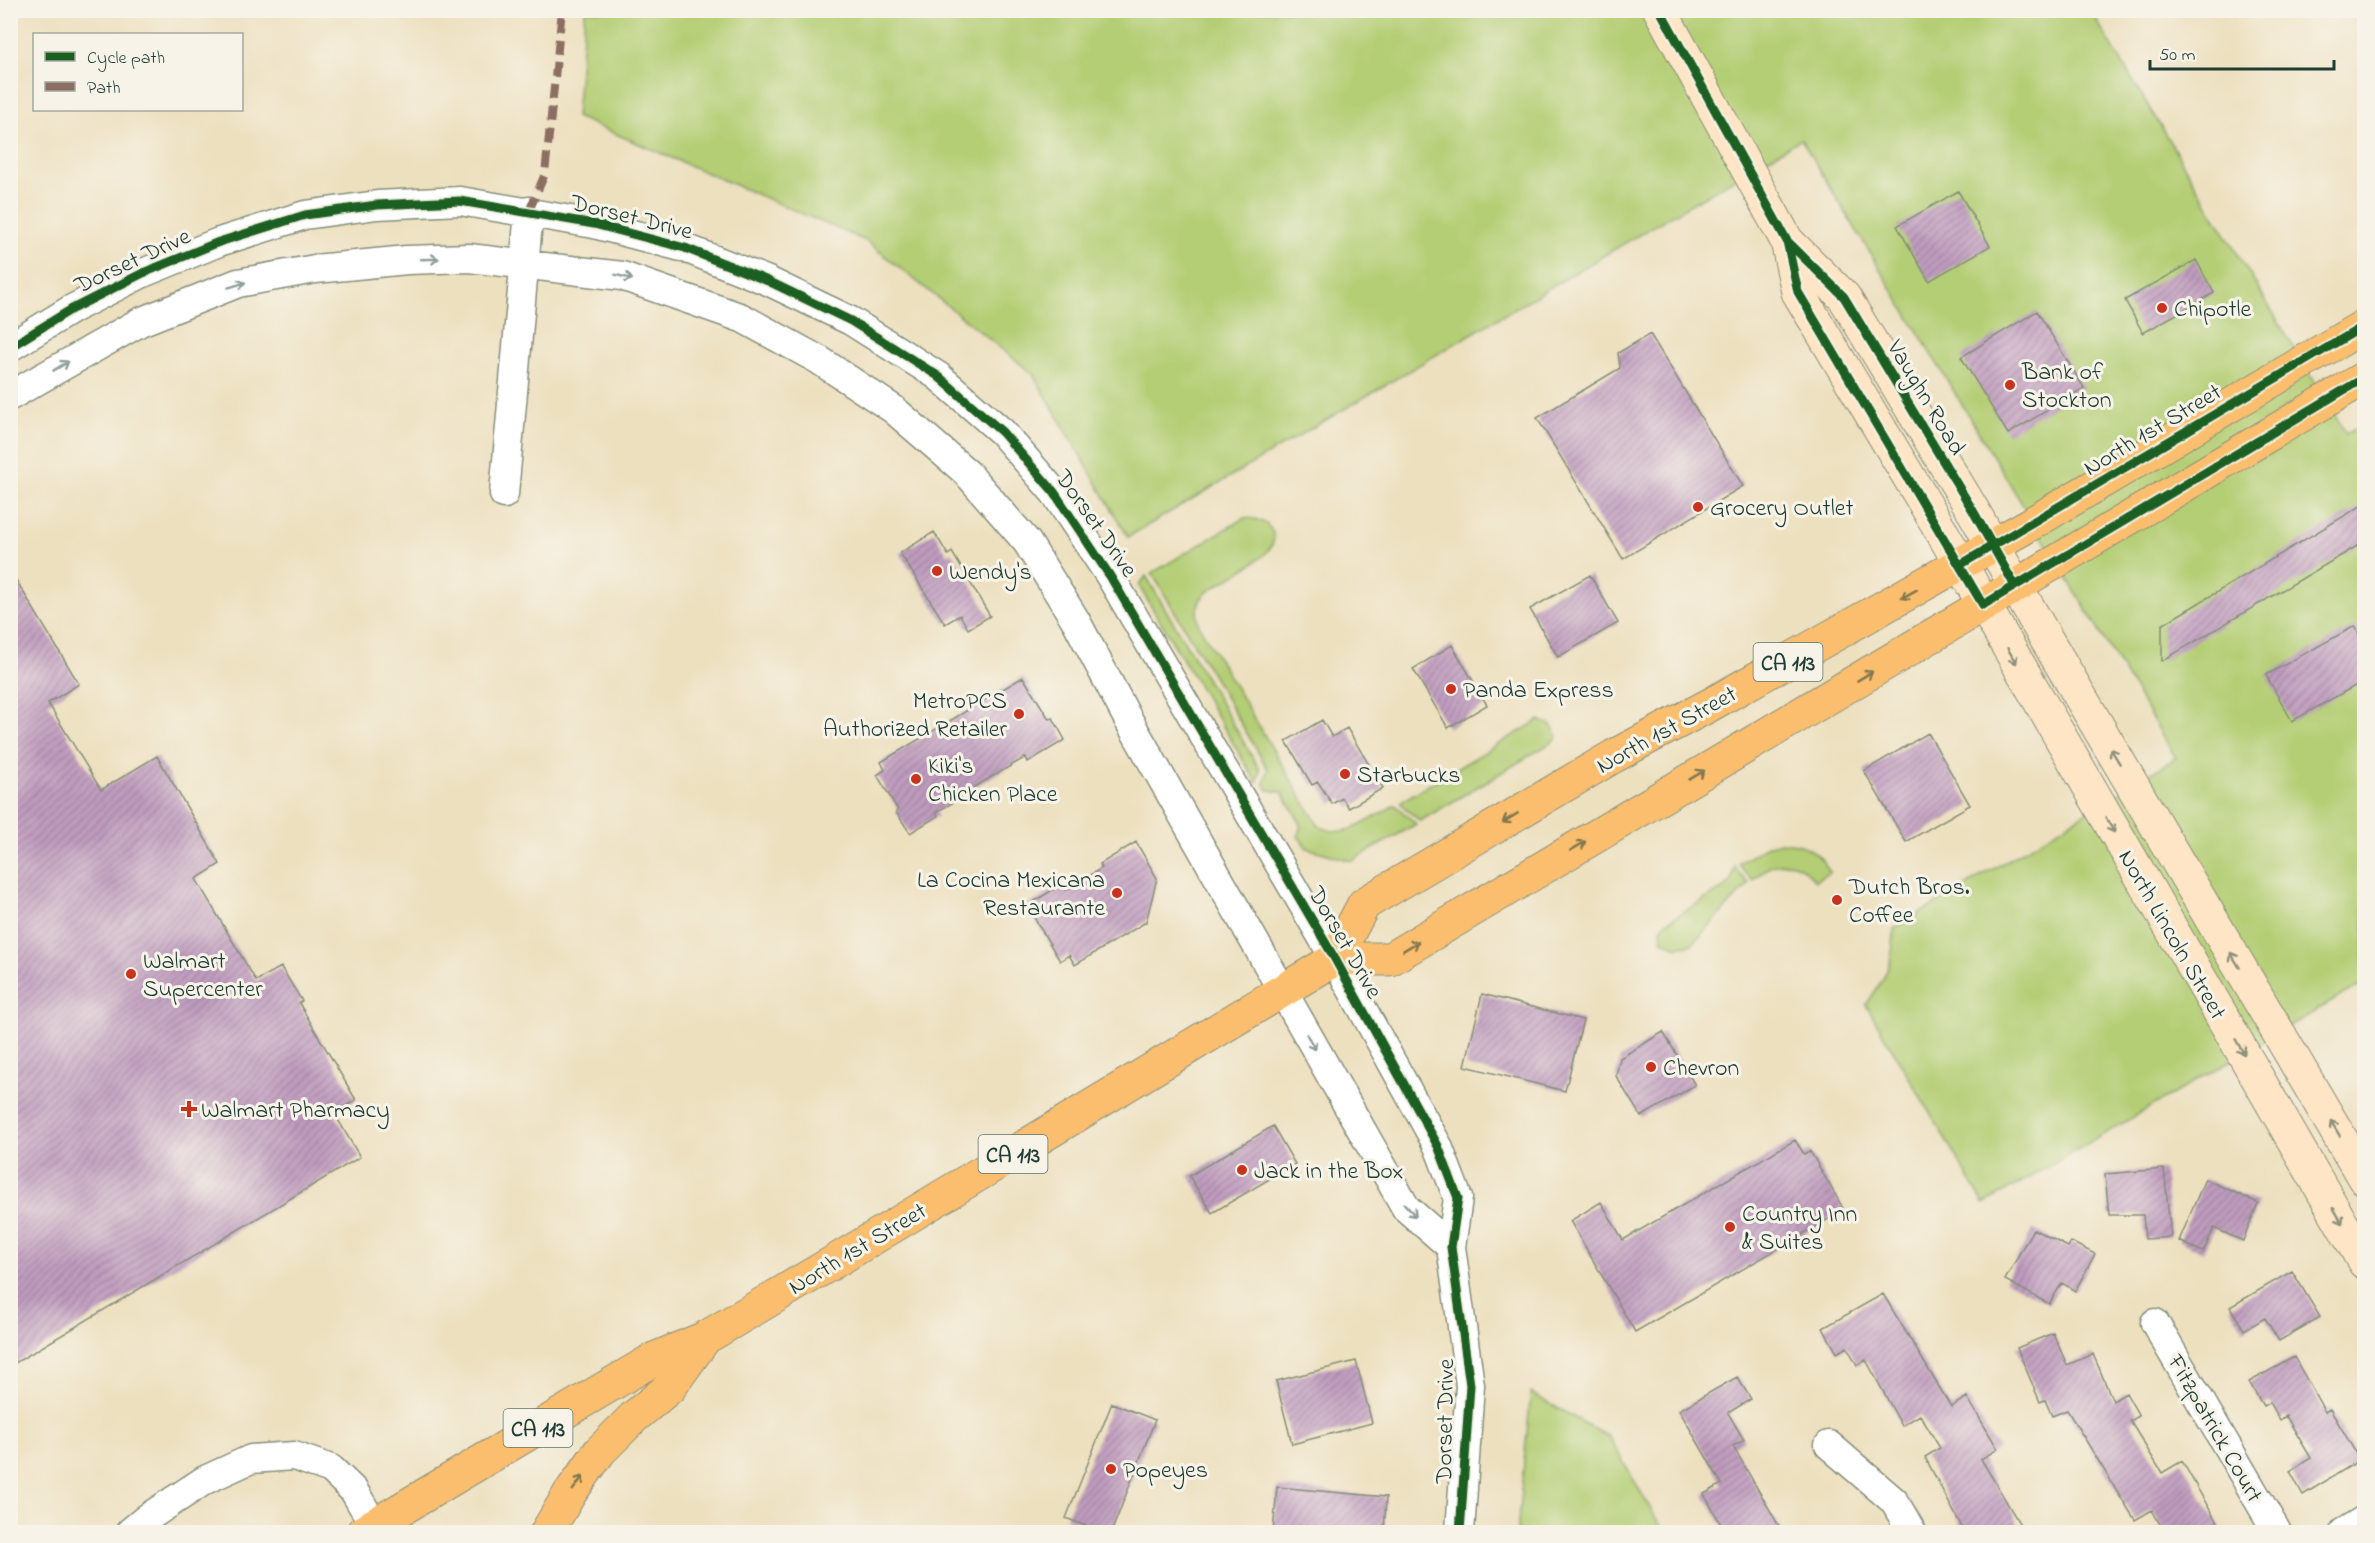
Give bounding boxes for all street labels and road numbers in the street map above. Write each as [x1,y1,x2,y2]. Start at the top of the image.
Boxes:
street label: Dorset Drive [566,186,696,251]
street label: Dorset Drive [68,220,197,305]
street label: Vaughn Road [1876,333,1973,463]
street label: North 1st Street [2077,376,2229,486]
street label: Dorset Drive [1044,463,1145,586]
road number: CA 113 [1754,643,1822,681]
street label: North 1st Street [1591,678,1744,784]
street label: North Lincoln Street [2108,844,2234,1027]
street label: Dorset Drive [1297,880,1390,1006]
road number: CA 113 [978,1135,1048,1173]
street label: North 1st Street [782,1195,934,1305]
street label: Fitzpatrick Court [2157,1348,2270,1510]
street label: Dorset Drive [1428,1358,1465,1485]
road number: CA 113 [504,1409,572,1447]

